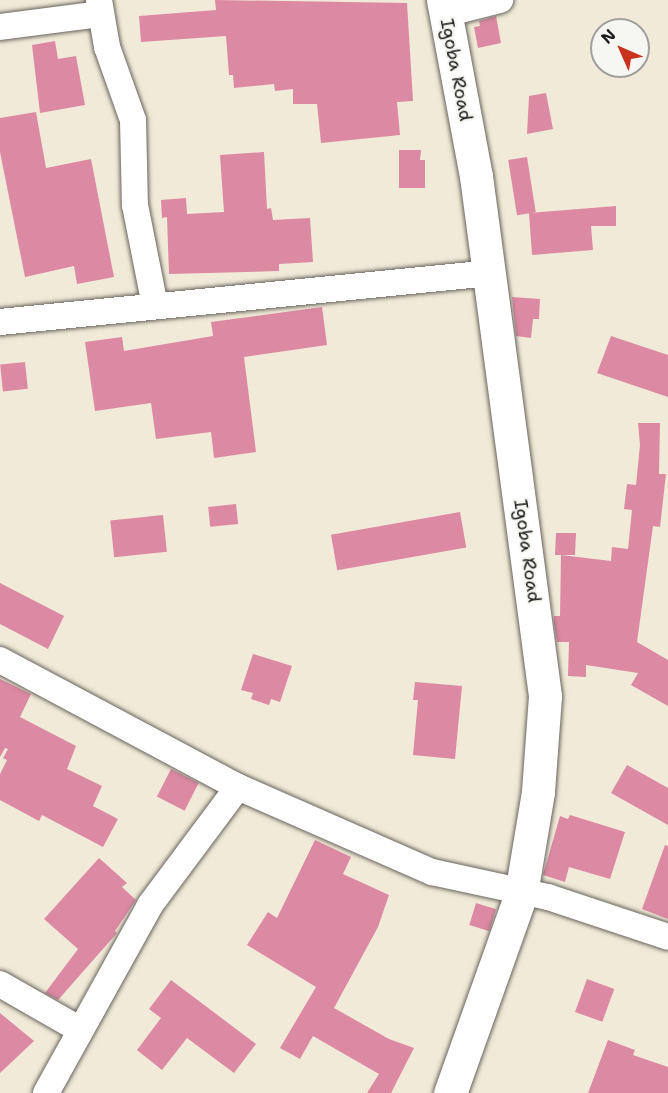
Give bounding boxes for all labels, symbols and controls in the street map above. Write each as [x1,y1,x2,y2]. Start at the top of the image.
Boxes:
street label: Igoba Road [435,17,477,123]
north arrow [590,18,650,78]
text: N [596,24,620,48]
street label: Igoba Road [509,498,545,604]

